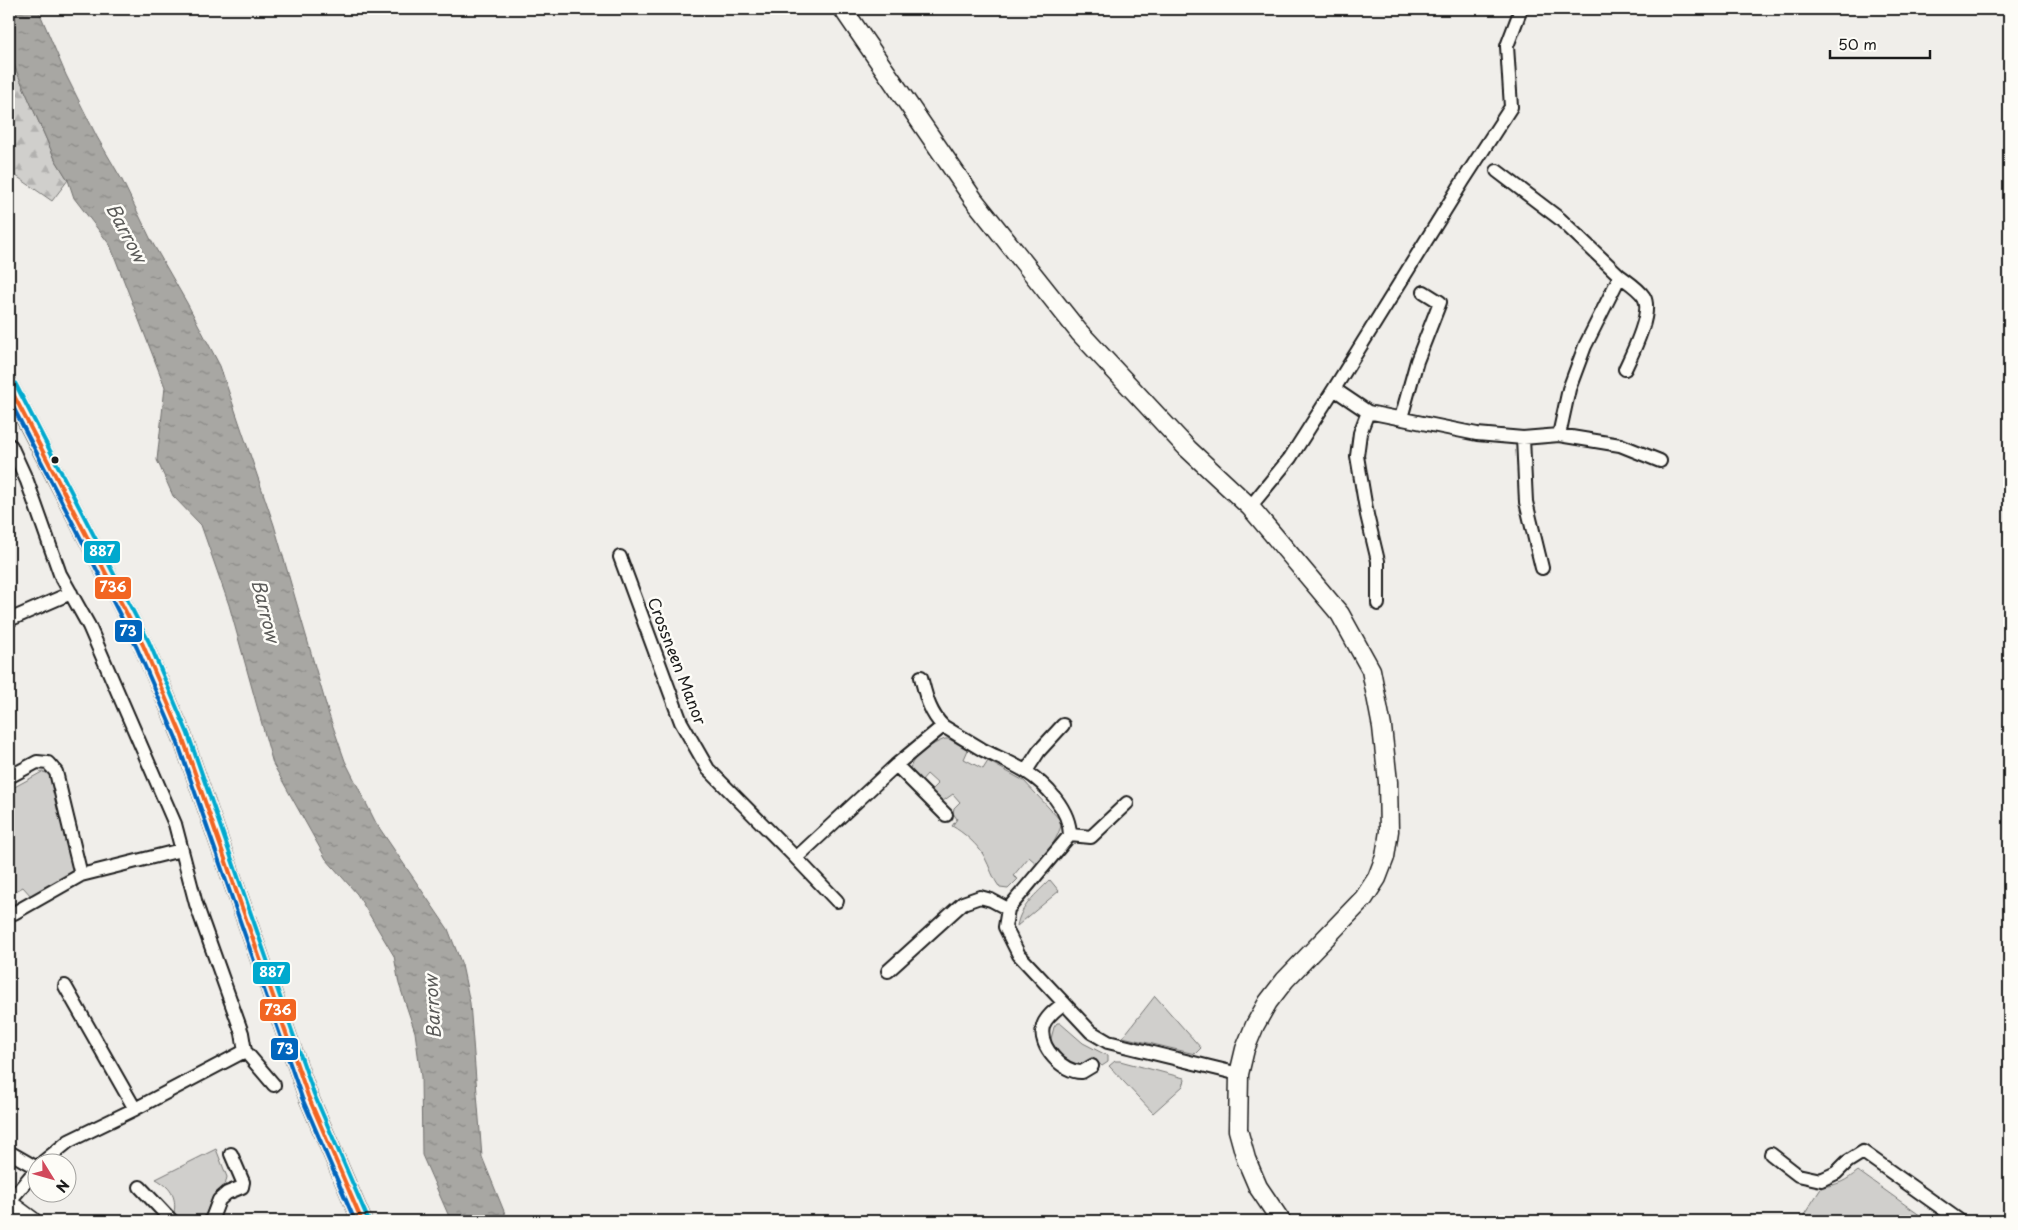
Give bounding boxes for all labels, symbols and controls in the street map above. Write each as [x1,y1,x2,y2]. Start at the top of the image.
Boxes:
scale bar [1830,28,1930,60]
text: 50 m [1838,32,1877,55]
water label: Barrow [100,198,156,269]
unlabelled marker [50,455,60,465]
line badge: 887 [83,540,121,564]
text: 887 [89,540,116,561]
line badge: 736 [94,576,132,600]
text: 736 [100,576,127,597]
water label: Barrow [246,576,288,648]
street label: Crossneen Manor [643,593,714,728]
line badge: 73 [114,619,143,643]
text: 73 [119,620,137,641]
line badge: 887 [252,961,291,985]
text: 887 [259,961,286,982]
water label: Barrow [416,972,447,1040]
line badge: 736 [259,998,297,1022]
text: 736 [265,999,292,1020]
line badge: 73 [270,1037,299,1061]
text: 73 [276,1038,294,1059]
north arrow [28,1152,78,1202]
text: N [51,1175,75,1197]

